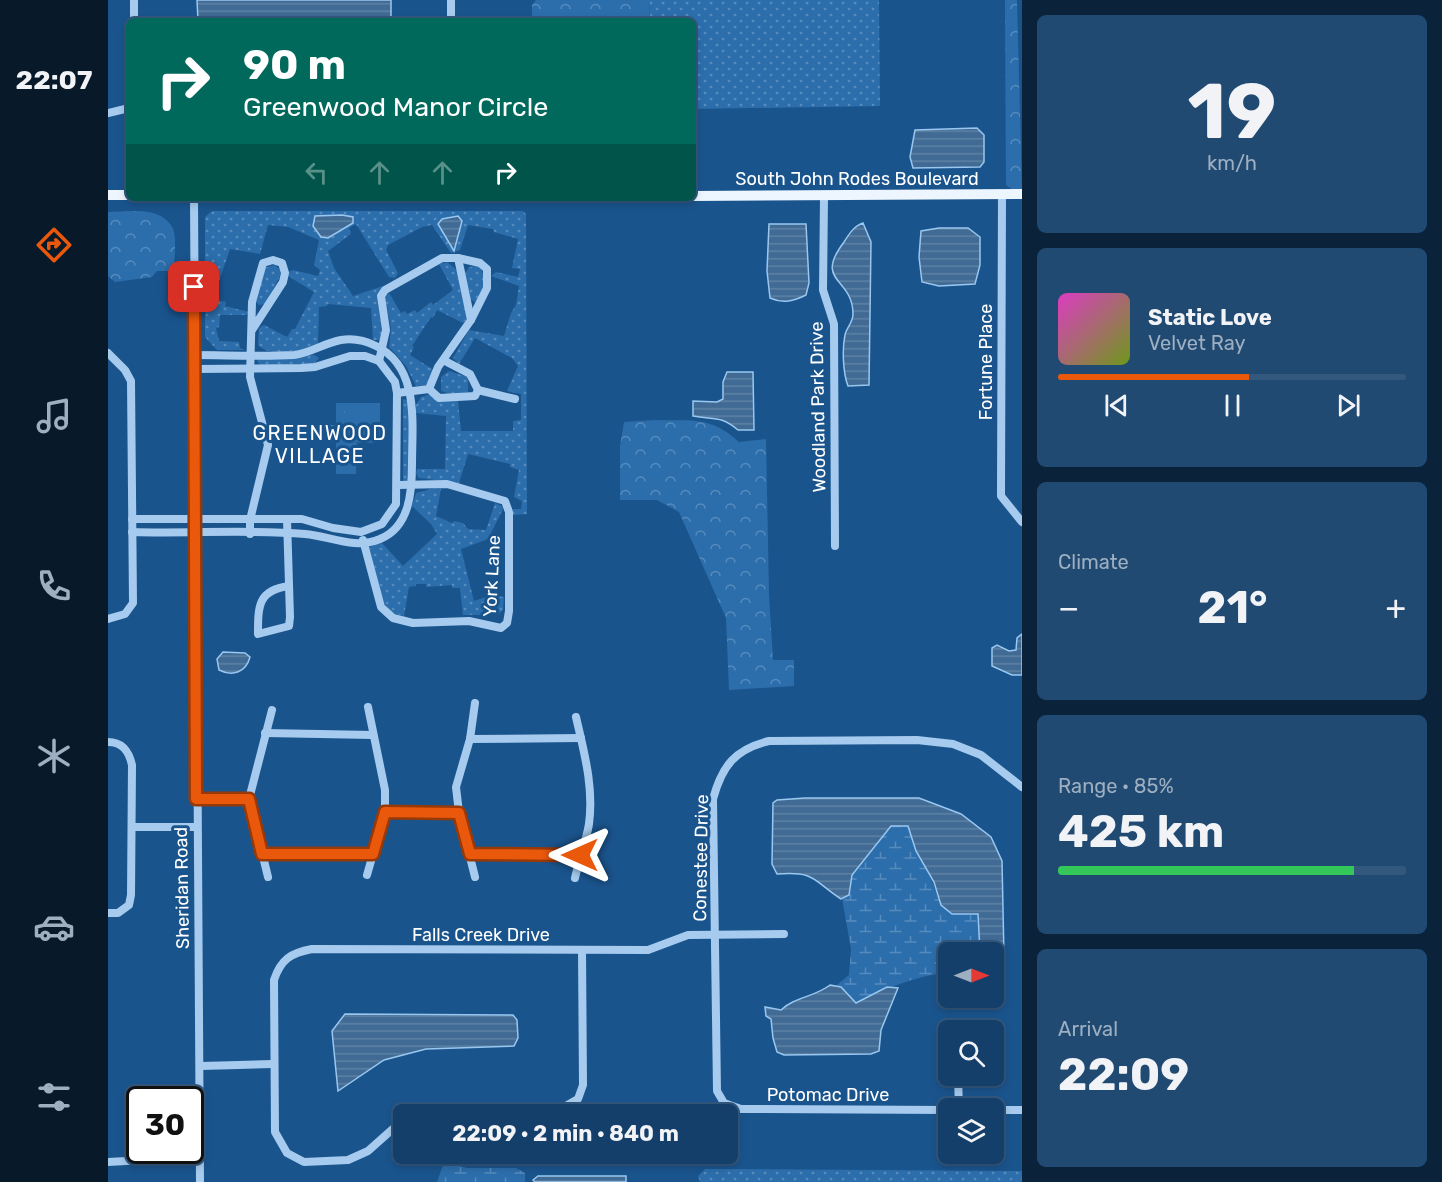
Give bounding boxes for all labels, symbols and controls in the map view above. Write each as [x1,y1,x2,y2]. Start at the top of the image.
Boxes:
text: 90 m [243,40,346,90]
icon: right [144,42,222,120]
text: 22:07 [16,64,92,96]
text: 19 [1188,65,1276,158]
text: Greenwood Manor Circle [243,91,548,123]
text: km/h [1207,151,1257,175]
icon: left [300,156,333,189]
icon: ahead [363,156,396,189]
icon: ahead [426,156,459,189]
icon: right [489,156,522,189]
street label: South John Rodes Boulevard [735,168,979,190]
icon: directions [33,224,75,266]
pin [168,261,219,312]
icon: arrive [177,270,210,303]
street label: Fortune Place [975,304,997,420]
text: Static Love [1148,304,1272,331]
street label: Woodland Park Drive [806,321,830,493]
text: Velvet Ray [1148,331,1246,355]
icon: previous [1100,389,1133,422]
icon: pause [1216,389,1249,422]
icon: next [1332,389,1365,422]
icon: music [33,395,75,437]
district label: GREENWOOD VILLAGE [252,421,388,468]
street label: York Lane [479,535,505,617]
text: Climate [1058,550,1129,574]
icon: phone [33,565,75,607]
text: 21° [1197,581,1268,634]
text: − [1058,588,1079,627]
text: + [1385,588,1406,627]
icon: climate [33,735,75,777]
text: Range · 85% [1058,774,1174,798]
street label: Conestee Drive [689,794,713,922]
text: 425 km [1058,805,1224,858]
position arrow [548,823,612,887]
street label: Sheridan Road [170,827,194,949]
icon: car [33,906,75,948]
street label: Falls Creek Drive [412,924,550,946]
north arrow [938,942,1004,1008]
map controls [938,942,1004,1164]
text: Arrival [1058,1017,1118,1041]
button: search [938,1020,1004,1086]
text: 22:09 [1058,1048,1189,1101]
icon: filters [33,1076,75,1118]
street label: Potomac Drive [767,1084,889,1106]
speed limit sign: 30 [126,1086,204,1164]
button: layers [938,1098,1004,1164]
text: 22:09 · 2 min · 840 m [452,1120,679,1147]

